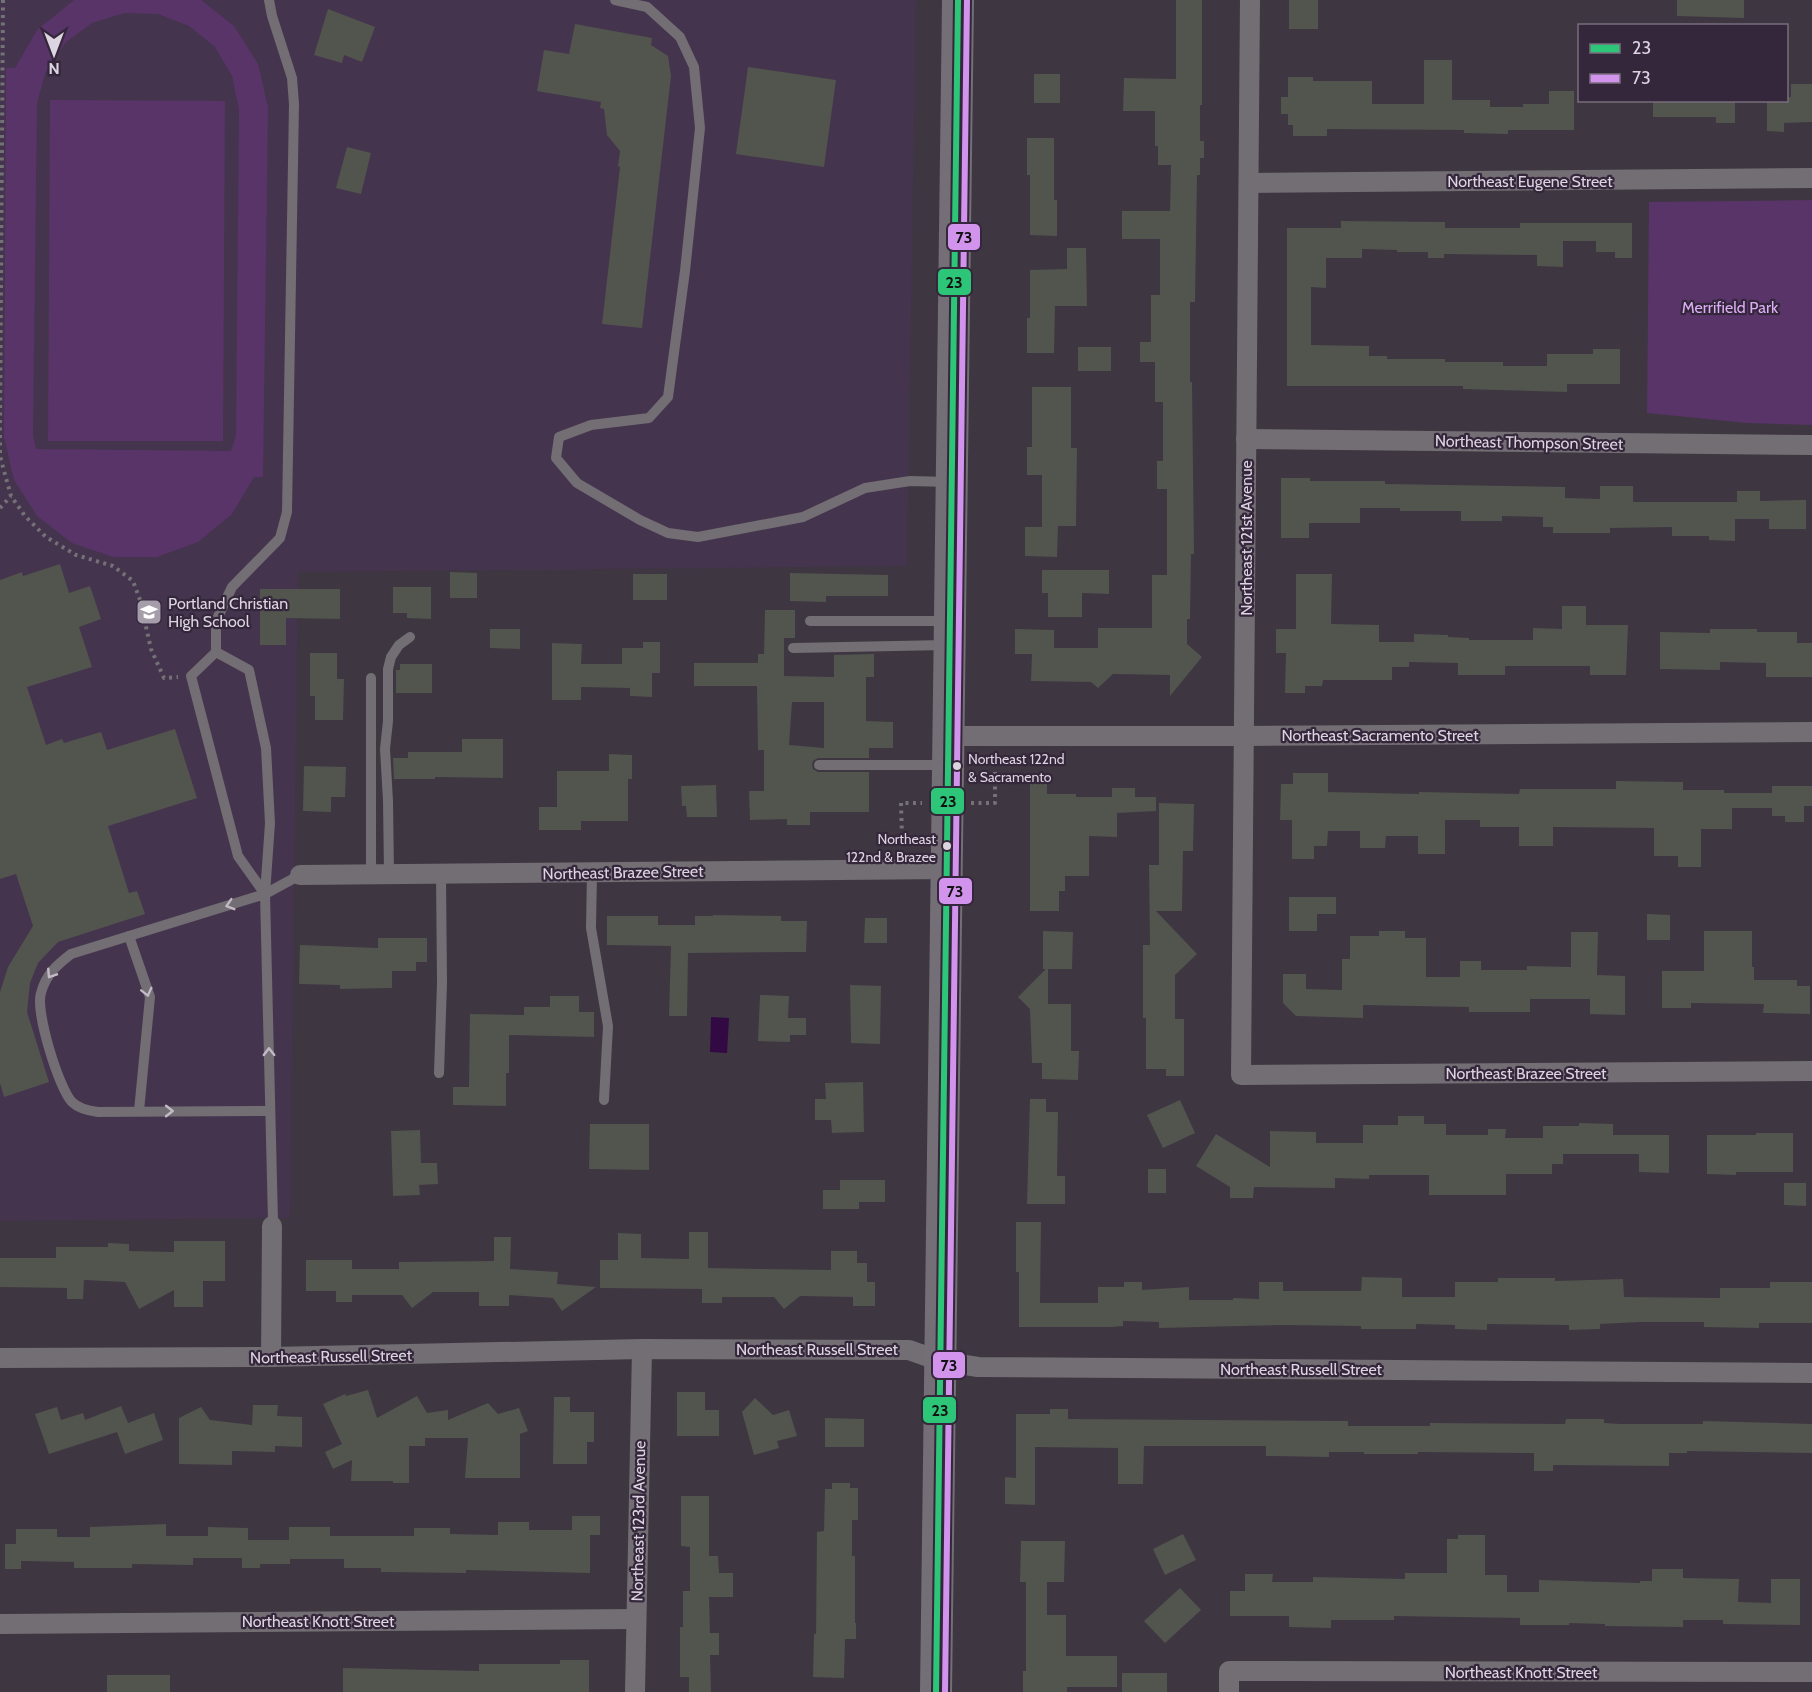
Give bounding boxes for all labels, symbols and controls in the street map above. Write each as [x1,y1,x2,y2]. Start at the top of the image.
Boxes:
north arrow [24,24,84,84]
legend [1578,24,1788,102]
text: 23 [1632,37,1651,59]
text: N [48,59,60,78]
text: 73 [1632,67,1651,89]
street label: Northeast Eugene Street [1447,172,1613,191]
line badge: 73 [947,223,981,251]
text: 73 [956,228,972,247]
line badge: 23 [937,268,972,296]
text: 23 [945,273,963,292]
park label: Merrifield Park [1682,298,1779,317]
street label: Northeast Thompson Street [1435,431,1624,454]
street label: Northeast 121st Avenue [1237,460,1256,616]
place label: Portland Christian High School [168,594,288,631]
school or university icon: Portland Christian High School [134,597,164,627]
street label: Northeast Sacramento Street [1281,726,1479,745]
place label: Northeast 122nd & Sacramento [968,750,1064,786]
marker: Northeast 122nd & Sacramento [951,760,963,772]
line badge: 23 [930,787,965,815]
text: 23 [939,792,957,811]
place label: Northeast 122nd & Brazee [846,830,936,866]
marker: Northeast 122nd & Brazee [941,840,953,852]
street label: Northeast Brazee Street [542,862,704,883]
line badge: 73 [938,877,973,905]
text: 73 [947,882,963,901]
one-way arrow [225,898,236,910]
one-way arrow [46,968,58,978]
one-way arrow [140,987,153,997]
one-way arrow [262,1048,275,1057]
street label: Northeast Brazee Street [1446,1064,1607,1083]
one-way arrow [165,1105,174,1117]
street label: Northeast Russell Street [736,1340,899,1359]
street label: Northeast Russell Street [250,1346,413,1367]
line badge: 73 [932,1351,966,1379]
text: 73 [941,1356,957,1375]
street label: Northeast Russell Street [1220,1360,1383,1379]
line badge: 23 [922,1396,957,1424]
text: 23 [931,1401,949,1420]
street label: Northeast 123rd Avenue [628,1440,649,1602]
street label: Northeast Knott Street [242,1612,395,1631]
street label: Northeast Knott Street [1445,1663,1598,1682]

